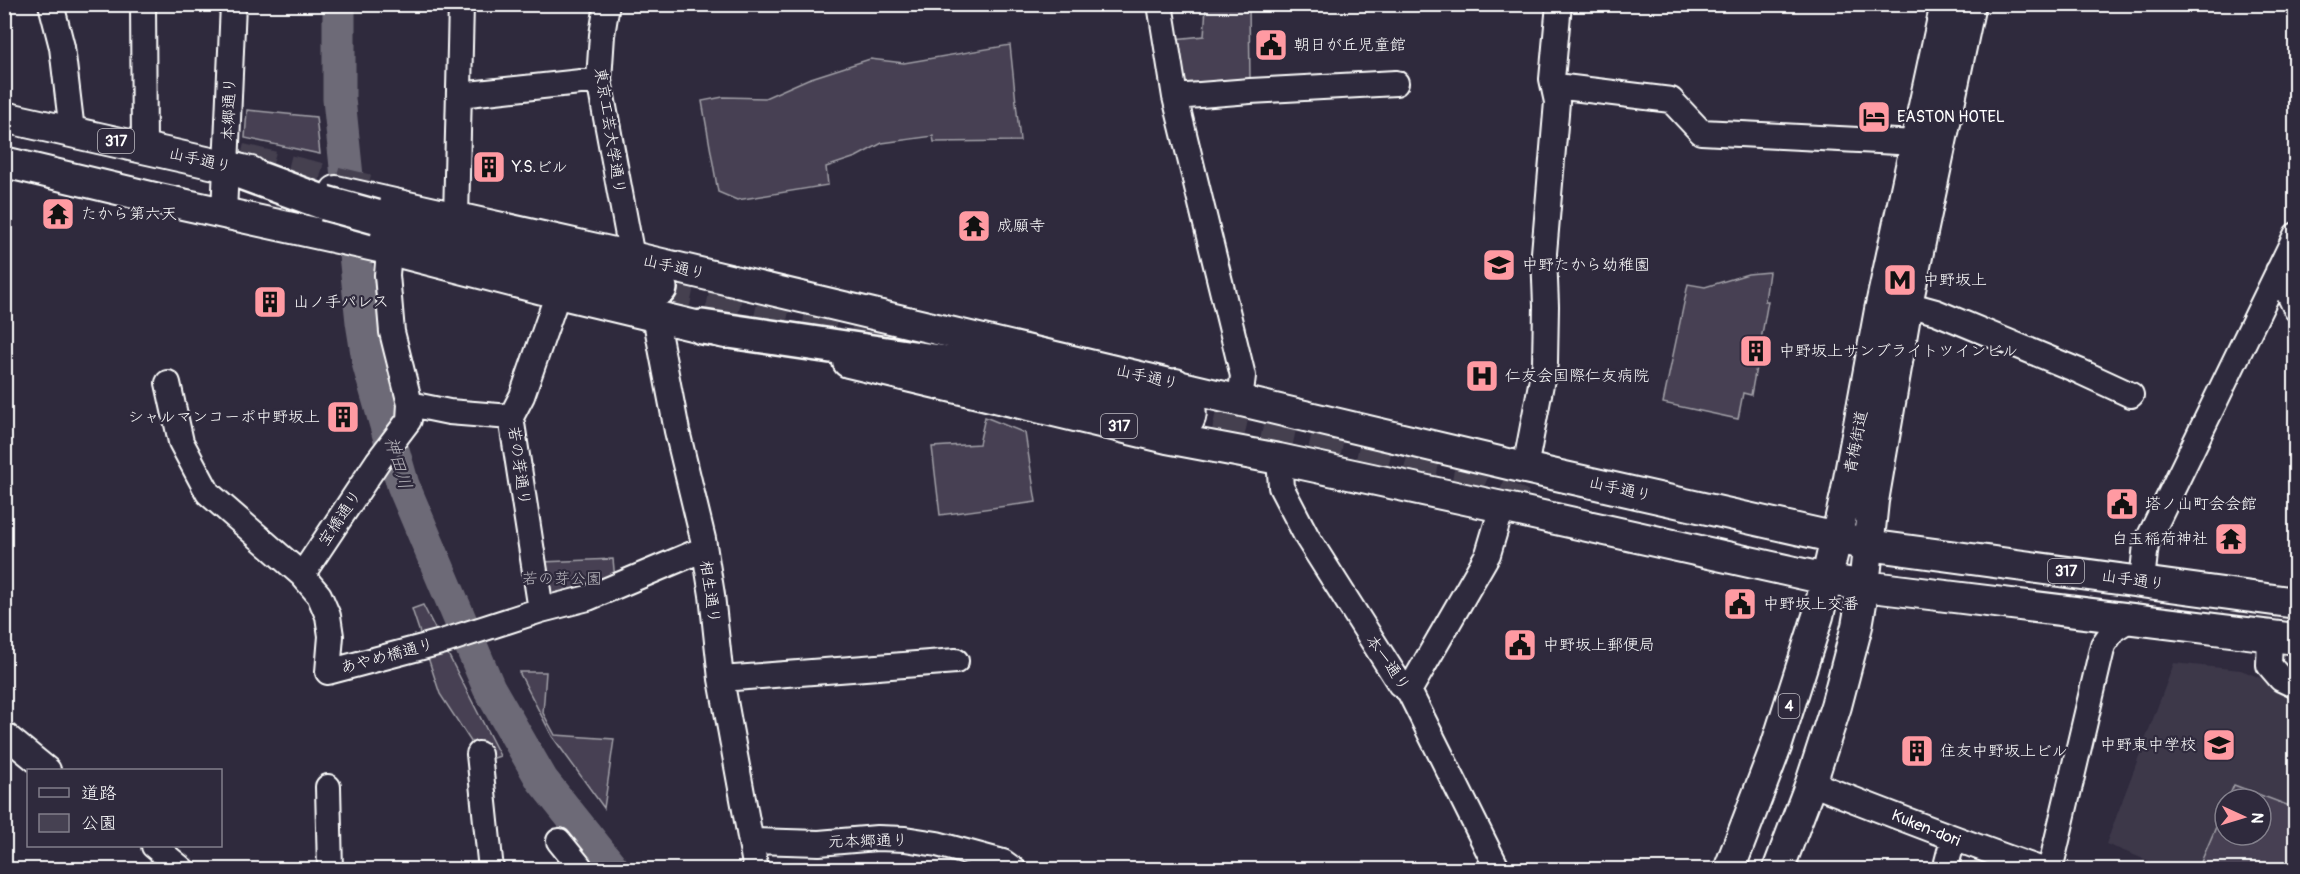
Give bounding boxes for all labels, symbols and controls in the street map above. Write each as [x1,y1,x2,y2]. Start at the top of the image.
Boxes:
public building icon: 朝日が丘児童館 [1253,27,1289,63]
place label: 朝日が丘児童館 [1294,35,1406,55]
street label: 東京工芸大学通り [590,66,630,196]
street label: 本郷通り [218,77,240,141]
hotel icon: EASTON HOTEL [1856,99,1892,135]
place label: EASTON HOTEL [1897,107,2005,127]
road number: 317 [98,129,134,153]
street label: 山手通り [167,143,233,177]
building icon: Y.S.ビル [471,149,507,185]
place label: Y.S.ビル [511,157,568,177]
temple icon: たから第六天 [40,196,76,232]
place label: たから第六天 [81,204,177,224]
temple icon: 成願寺 [956,208,992,244]
place label: 成願寺 [997,216,1045,236]
school or university icon: 中野たから幼稚園 [1481,247,1517,283]
street label: 山手通り [641,250,707,284]
place label: 中野たから幼稚園 [1522,255,1650,275]
metro station icon: 中野坂上 [1882,262,1918,298]
place label: 中野坂上 [1923,270,1987,290]
building icon: 山ノ手パレス [252,284,288,320]
place label: 山ノ手パレス [293,292,389,312]
building icon: 中野坂上サンブライトツインビル [1738,333,1774,369]
place label: 中野坂上サンブライトツインビル [1779,341,2018,361]
hospital icon: 仁友会国際仁友病院 [1464,358,1500,394]
street label: 山手通り [1114,360,1180,394]
place label: 仁友会国際仁友病院 [1505,366,1649,386]
building icon: シャルマンコーポ中野坂上 [325,399,361,435]
place label: シャルマンコーポ中野坂上 [128,407,320,427]
street label: 青梅街道 [1840,409,1872,475]
road number: 317 [1101,414,1137,438]
street label: 若の芽通り [504,425,534,507]
water label: 神田川 [379,434,417,492]
street label: 山手通り [1587,472,1653,506]
street label: 宝橋通り [314,486,366,550]
public building icon: 塔ノ山町会会館 [2104,486,2140,522]
place label: 塔ノ山町会会館 [2145,494,2257,514]
temple icon: 白玉稲荷神社 [2213,521,2249,557]
place label: 白玉稲荷神社 [2112,529,2208,549]
street label: 相生通り [696,559,724,625]
road number: 317 [2048,559,2084,583]
street label: 山手通り [2100,566,2166,594]
park label: 若の芽公園 [522,569,602,589]
public building icon: 中野坂上交番 [1722,586,1758,622]
place label: 中野坂上交番 [1763,594,1859,614]
public building icon: 中野坂上郵便局 [1502,627,1538,663]
street label: 本一通り [1361,631,1415,695]
street label: あやめ橋通り [338,634,436,678]
place label: 中野坂上郵便局 [1543,635,1655,655]
road number: 4 [1778,694,1800,718]
school or university icon: 中野東中学校 [2201,727,2237,763]
building icon: 住友中野坂上ビル [1899,733,1935,769]
place label: 中野東中学校 [2100,735,2196,755]
place label: 住友中野坂上ビル [1940,741,2068,761]
legend [27,769,222,847]
text: 道路 [81,782,117,805]
north arrow [2213,787,2273,847]
street label: Kuken-dori [1889,805,1963,851]
text: 公園 [81,812,117,835]
text: N [2247,812,2267,824]
street label: 元本郷通り [828,830,908,852]

